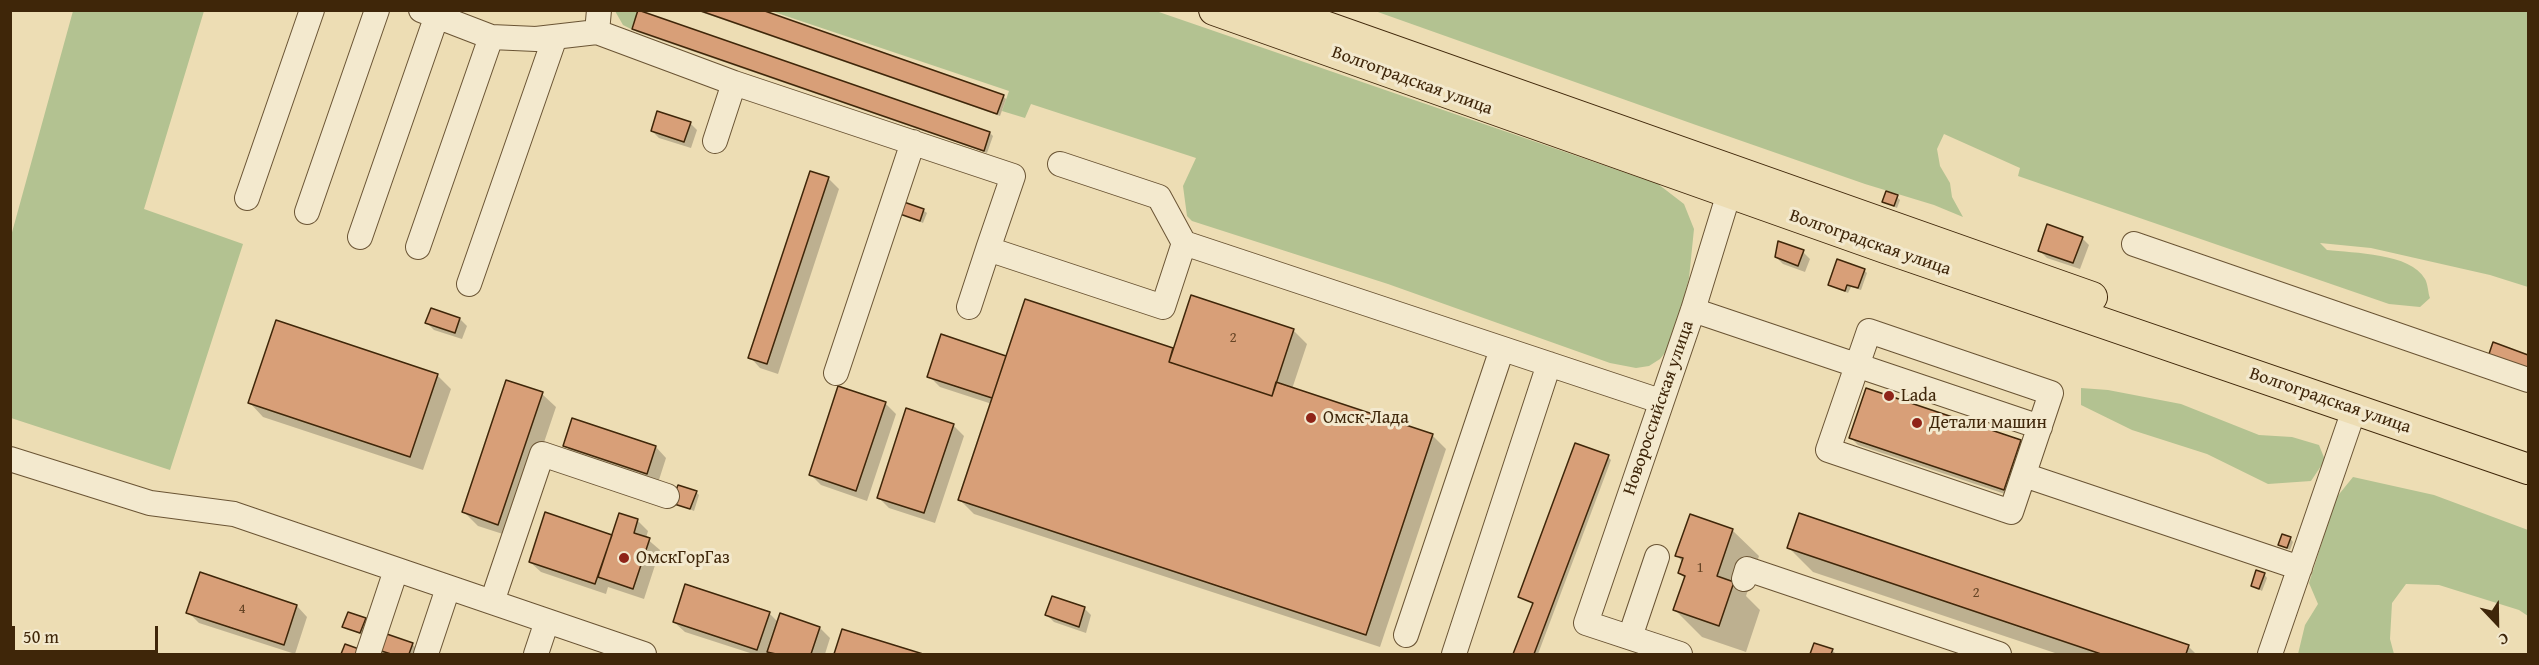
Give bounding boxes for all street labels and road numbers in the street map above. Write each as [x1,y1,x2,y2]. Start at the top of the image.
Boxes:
street label: Волгоградская улица [1329,42,1495,120]
street label: Волгоградская улица [1786,205,1954,281]
street label: Новороссийская улица [1619,318,1699,498]
street label: Волгоградская улица [2246,363,2414,439]

